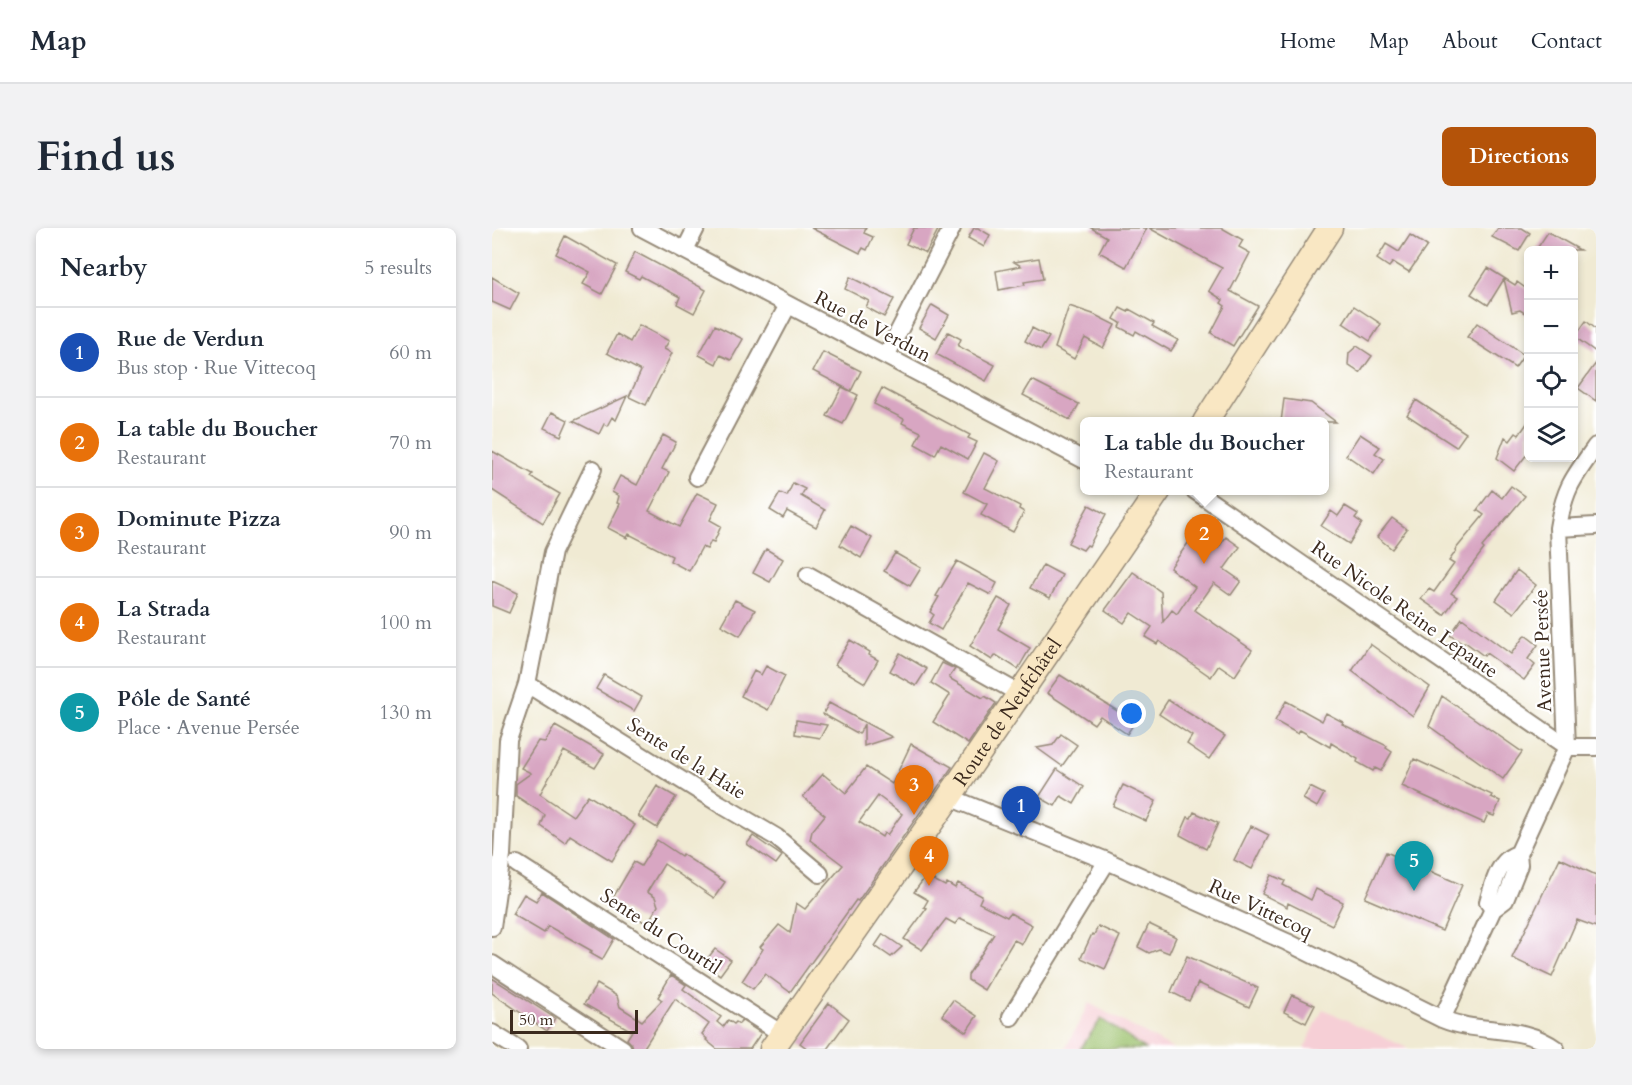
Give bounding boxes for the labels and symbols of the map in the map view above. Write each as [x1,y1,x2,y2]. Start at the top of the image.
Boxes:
street label: Rue de Verdun [810,284,936,369]
pin: 2 [1184,514,1224,564]
street label: Rue Nicole Reine Lepaute [1306,534,1504,684]
street label: Avenue Persée [1527,589,1558,713]
street label: Route de Neufchâtel [947,633,1068,792]
your location [1117,699,1146,728]
street label: Sente de la Haie [622,711,751,806]
pin: 3 [894,766,934,815]
pin: 1 [1002,786,1040,836]
pin: 4 [910,836,948,886]
pin: 5 [1394,842,1434,891]
street label: Rue Vittecoq [1204,873,1317,944]
street label: Sente du Courtil [595,882,727,981]
scale bar [510,1007,638,1034]

